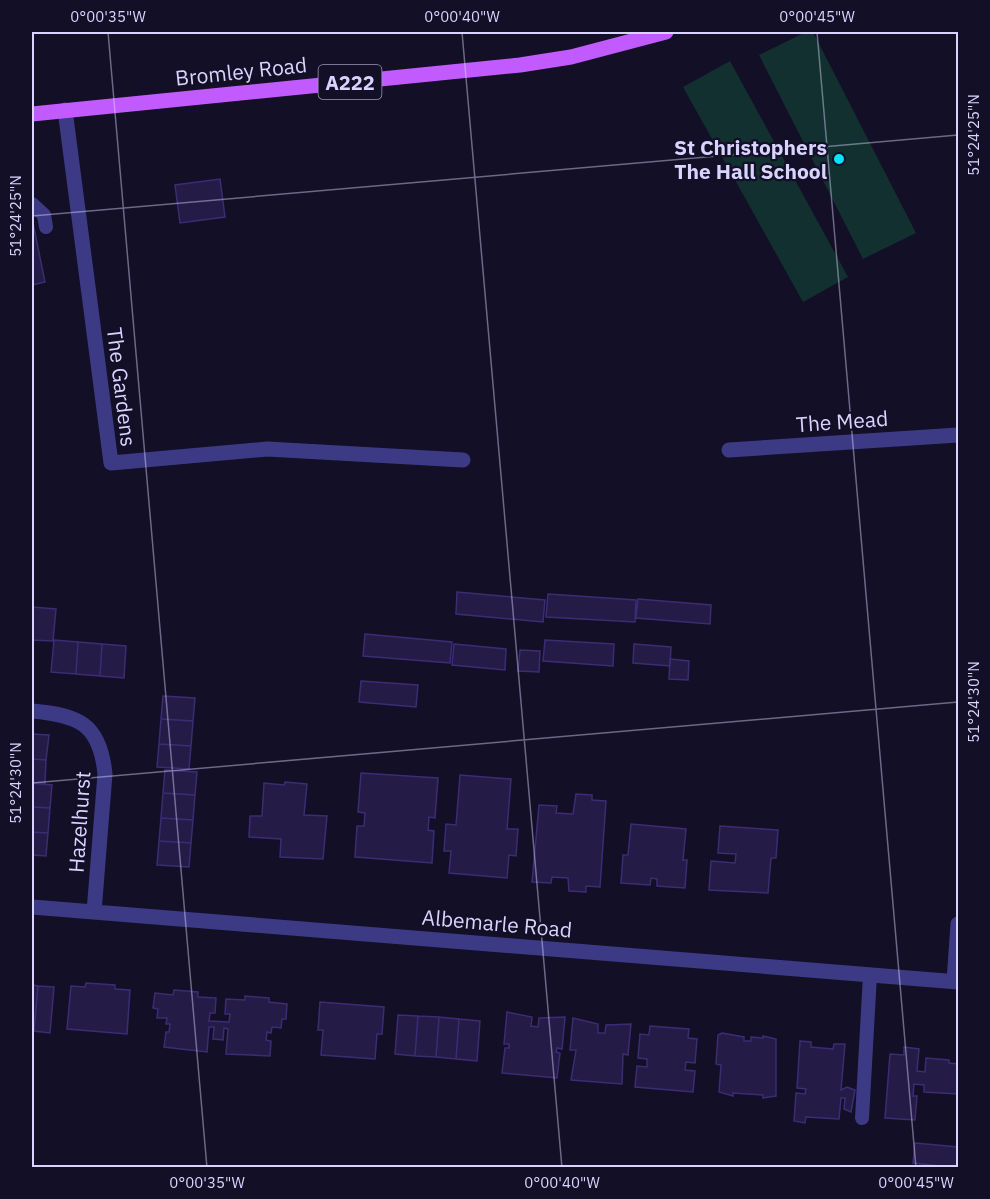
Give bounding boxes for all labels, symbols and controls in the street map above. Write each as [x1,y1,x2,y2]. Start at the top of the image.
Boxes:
text: 0°00'35"W [70,7,146,26]
text: 0°00'40"W [424,7,500,26]
text: 0°00'45"W [779,7,855,26]
street label: Bromley Road [174,50,308,92]
road number: A222 [318,65,382,99]
text: 51°24'25"N [964,94,983,176]
place label: St Christophers The Hall School [674,133,827,185]
marker: St Christophers The Hall School [832,152,846,166]
text: 51°24'25"N [6,175,25,257]
street label: The Gardens [101,326,143,448]
street label: The Mead [795,404,889,438]
text: 51°24'30"N [964,661,983,743]
text: 51°24'30"N [6,742,25,824]
street label: Hazelhurst [61,770,97,874]
street label: Albemarle Road [421,902,573,944]
text: 0°00'35"W [169,1173,245,1192]
text: 0°00'40"W [524,1173,600,1192]
text: 0°00'45"W [878,1173,954,1192]

